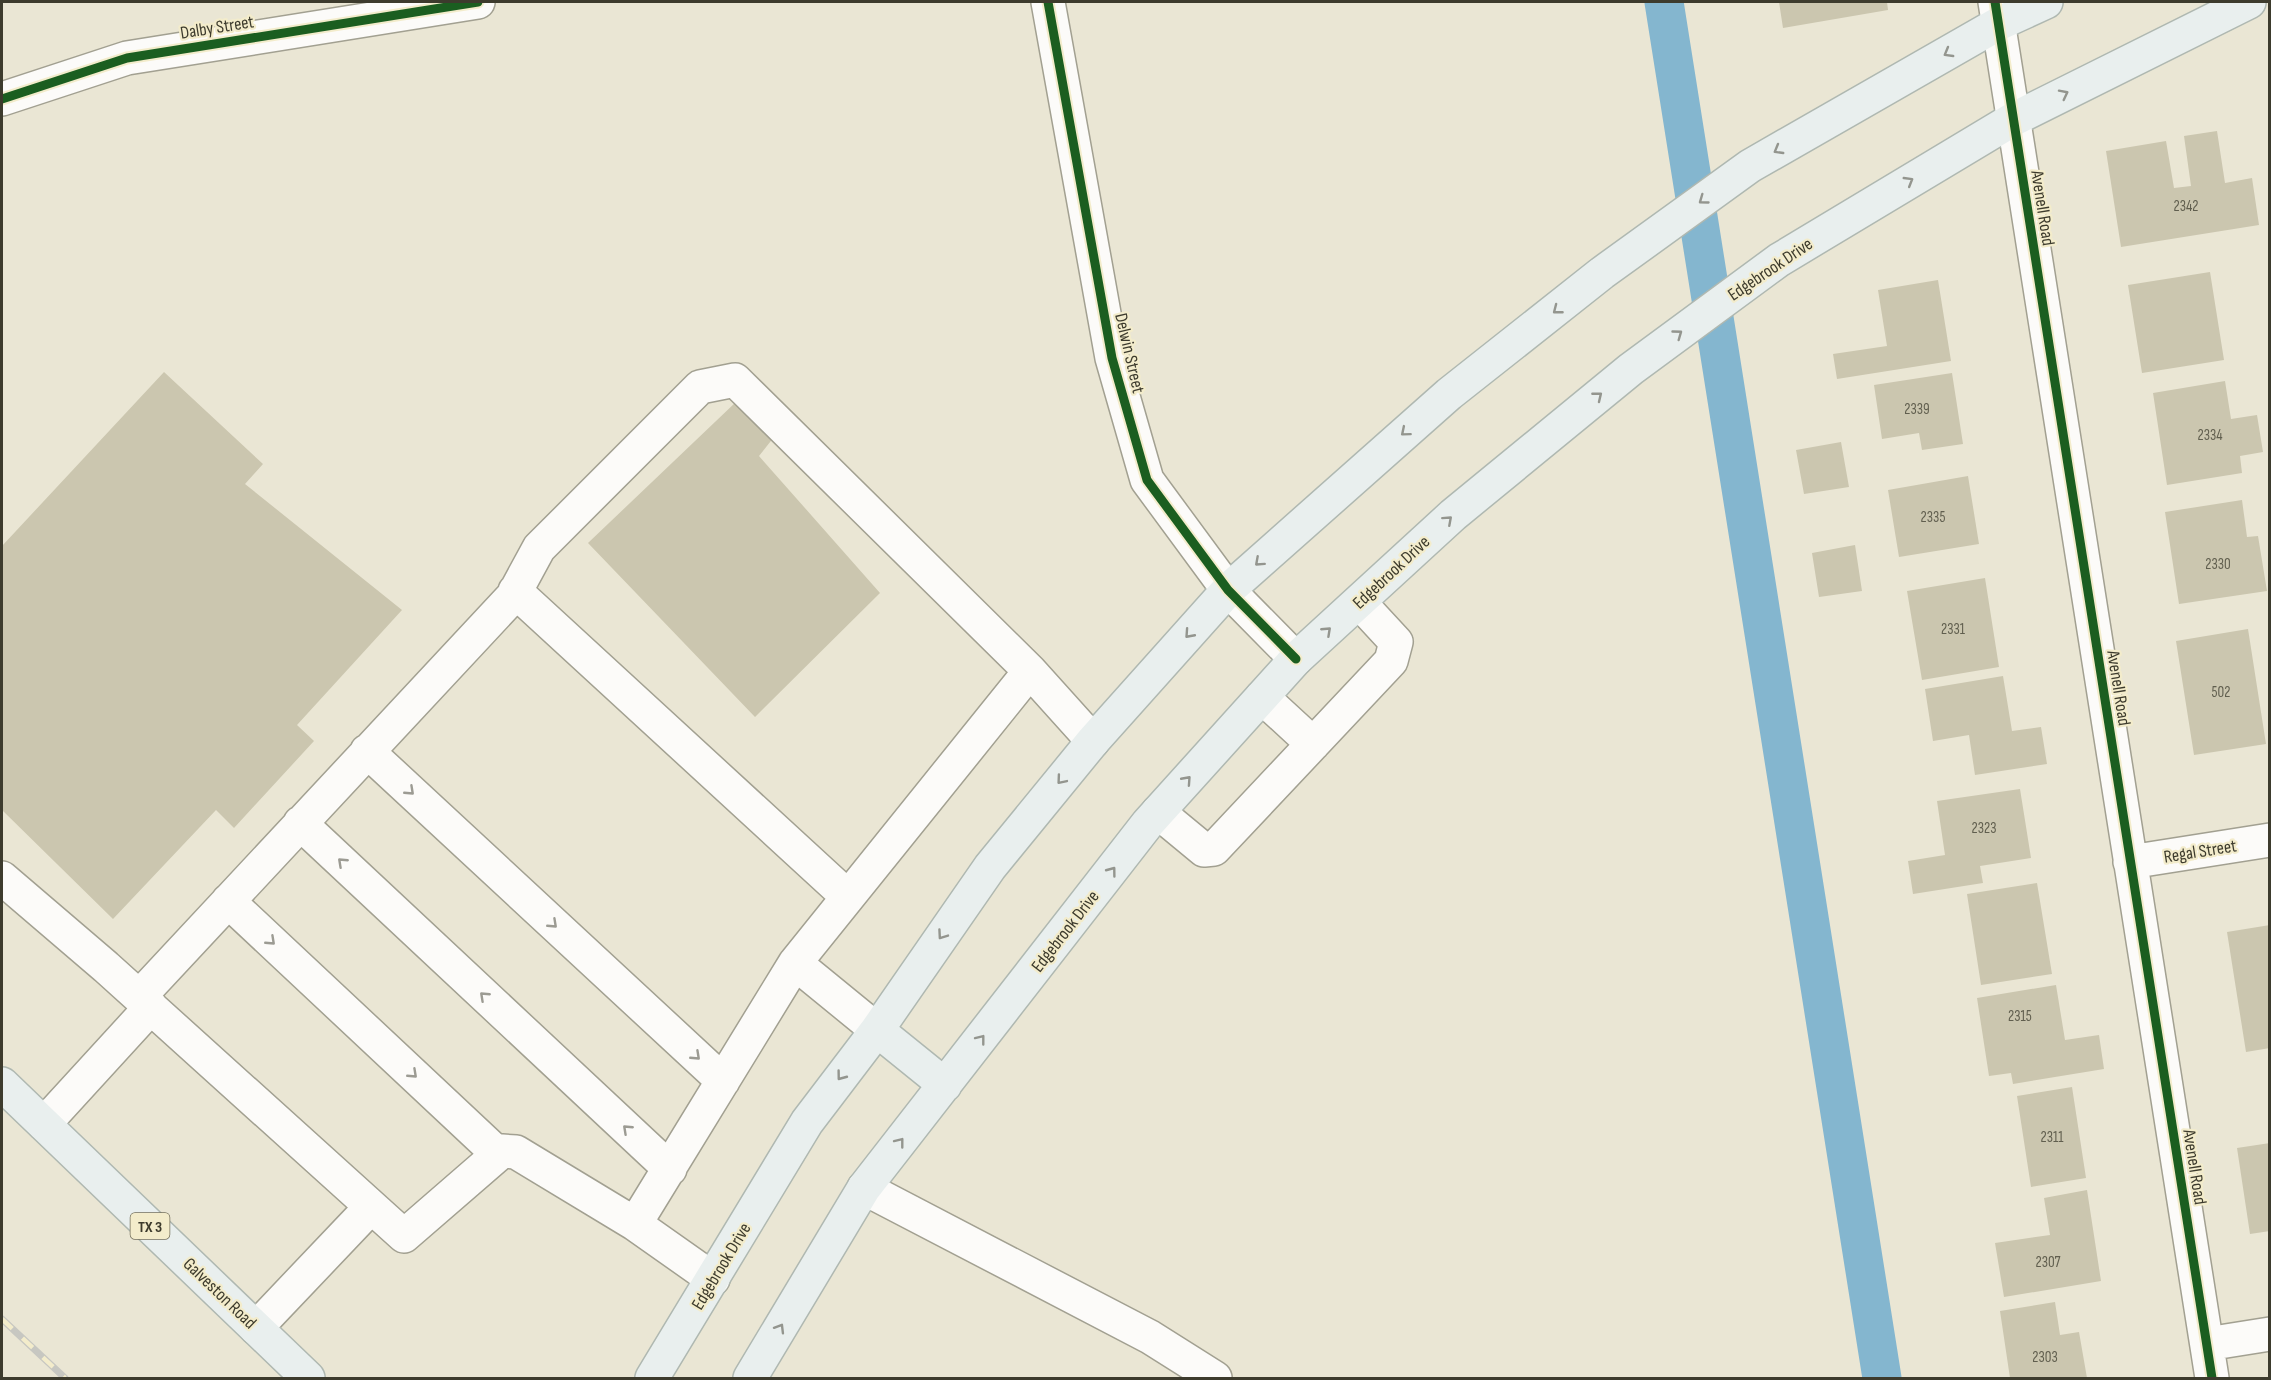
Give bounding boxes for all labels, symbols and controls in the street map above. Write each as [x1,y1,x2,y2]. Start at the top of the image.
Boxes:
street label: Dalby Street [179,11,256,44]
one-way arrow [1944,46,1954,57]
one-way arrow [2058,89,2069,101]
one-way arrow [1774,143,1785,154]
street label: Avenell Road [2026,168,2059,247]
one-way arrow [1903,177,1913,189]
one-way arrow [1699,193,1710,204]
house number: 2342 [2173,197,2199,216]
street label: Edgebrook Drive [1724,233,1817,305]
one-way arrow [1552,302,1563,313]
street label: Delwin Street [1110,311,1149,396]
one-way arrow [1671,330,1682,341]
one-way arrow [1591,392,1602,403]
house number: 2339 [1904,400,1930,419]
one-way arrow [1401,425,1412,436]
house number: 2334 [2197,426,2223,445]
house number: 2335 [1921,508,1945,527]
one-way arrow [1441,516,1452,527]
street label: Edgebrook Drive [1348,531,1434,613]
one-way arrow [1255,555,1266,566]
house number: 2330 [2205,555,2231,574]
house number: 2331 [1941,620,1966,639]
one-way arrow [1185,627,1196,637]
one-way arrow [1320,627,1331,638]
street label: Avenell Road [2102,648,2135,727]
house number: 502 [2212,683,2230,702]
one-way arrow [1057,774,1068,785]
one-way arrow [1180,776,1191,787]
one-way arrow [403,784,414,795]
house number: 2323 [1971,819,1997,838]
street label: Regal Street [2162,835,2238,868]
one-way arrow [338,859,349,870]
one-way arrow [1104,867,1115,878]
street label: Edgebrook Drive [1027,886,1104,976]
one-way arrow [546,916,557,927]
one-way arrow [938,928,949,939]
one-way arrow [263,933,274,944]
one-way arrow [481,992,492,1003]
house number: 2315 [2008,1007,2032,1026]
one-way arrow [974,1035,985,1046]
one-way arrow [689,1049,700,1060]
one-way arrow [406,1067,416,1078]
one-way arrow [838,1070,849,1081]
one-way arrow [623,1125,633,1136]
street label: Avenell Road [2178,1127,2211,1206]
house number: 2311 [2041,1128,2064,1147]
one-way arrow [893,1138,904,1149]
road number: TX 3 [130,1213,170,1239]
street label: Edgebrook Drive [687,1219,756,1314]
street label: Galveston Road [179,1253,260,1333]
house number: 2307 [2035,1253,2061,1272]
one-way arrow [772,1324,784,1334]
house number: 2303 [2032,1348,2058,1367]

